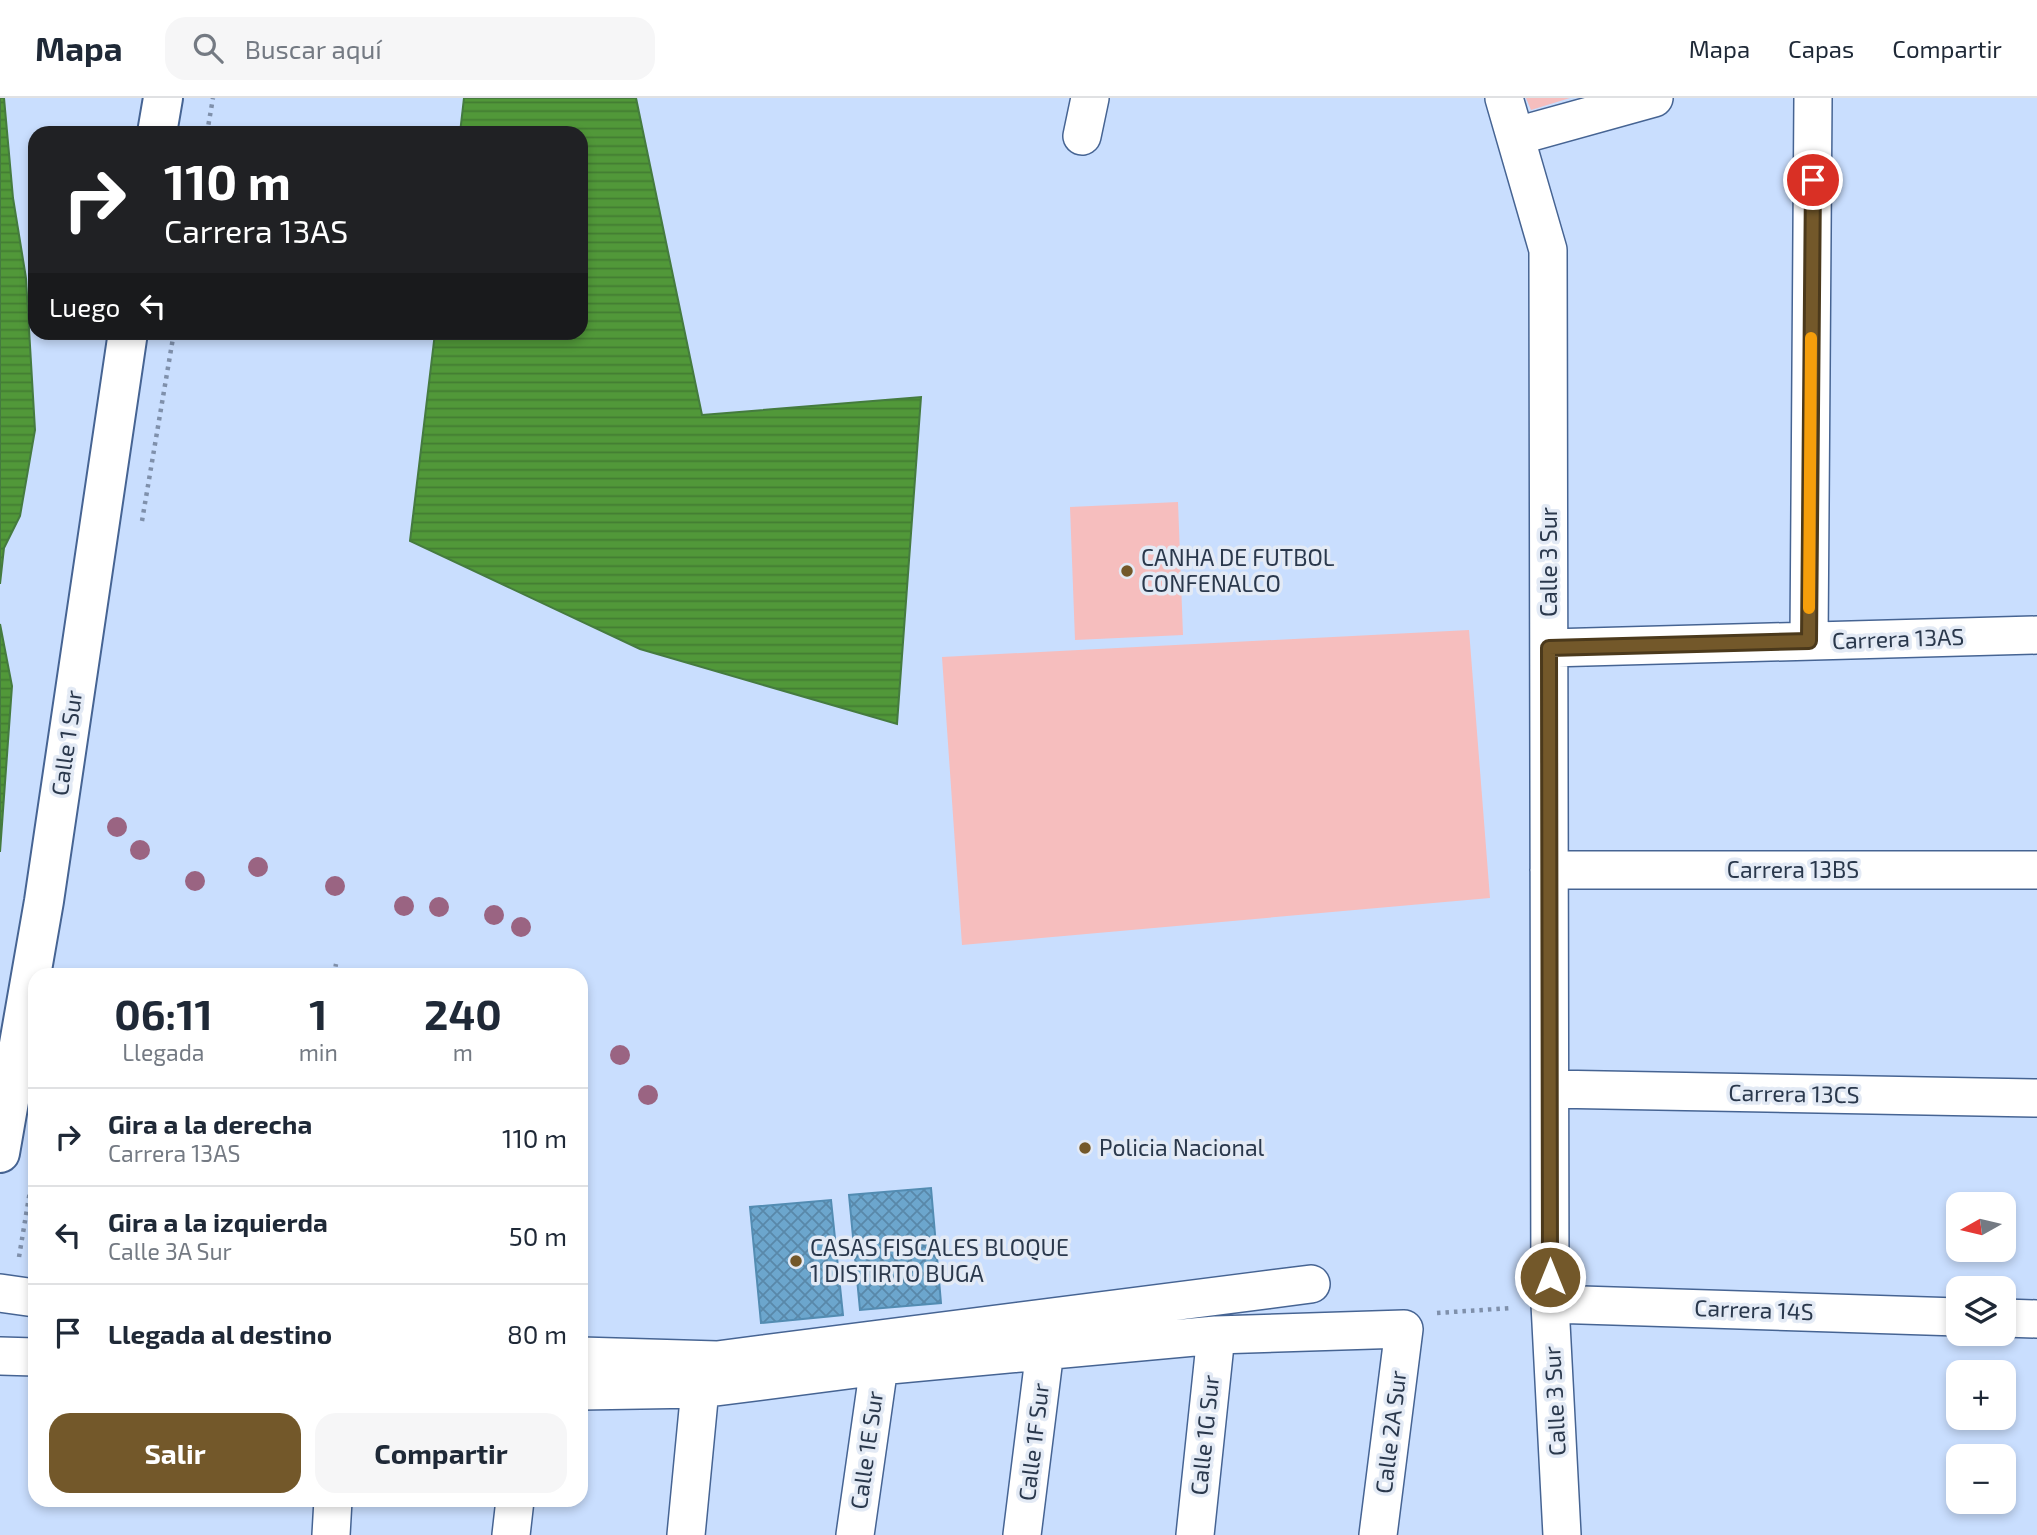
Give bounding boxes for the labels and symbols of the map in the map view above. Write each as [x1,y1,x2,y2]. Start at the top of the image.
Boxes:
pin [1783,150,1843,210]
street label: Calle 3 Sur [1534,507,1562,617]
place label: CANHA DE FUTBOL CONFENALCO [1141,543,1335,597]
marker: CANHA DE FUTBOL CONFENALCO [1119,563,1135,579]
street label: Carrera 13AS [1831,622,1965,654]
street label: Calle 1 Sur [45,688,87,797]
street label: Carrera 13BS [1727,855,1859,883]
street label: Carrera 13CS [1728,1078,1860,1108]
place label: Policia Nacional [1099,1133,1265,1161]
marker: Policia Nacional [1077,1140,1093,1156]
north arrow [1946,1192,2016,1262]
place label: CASAS FISCALES BLOQUE 1 DISTIRTO BUGA [810,1233,1069,1287]
position arrow [1513,1240,1587,1314]
marker: CASAS FISCALES BLOQUE 1 DISTIRTO BUGA [788,1253,804,1269]
street label: Carrera 14S [1694,1293,1814,1325]
street label: Calle 3 Sur [1537,1345,1571,1457]
street label: Calle 2A Sur [1369,1369,1411,1495]
street label: Calle 1G Sur [1184,1373,1224,1496]
street label: Calle 1F Sur [1012,1381,1054,1502]
street label: Calle 1E Sur [844,1389,888,1511]

